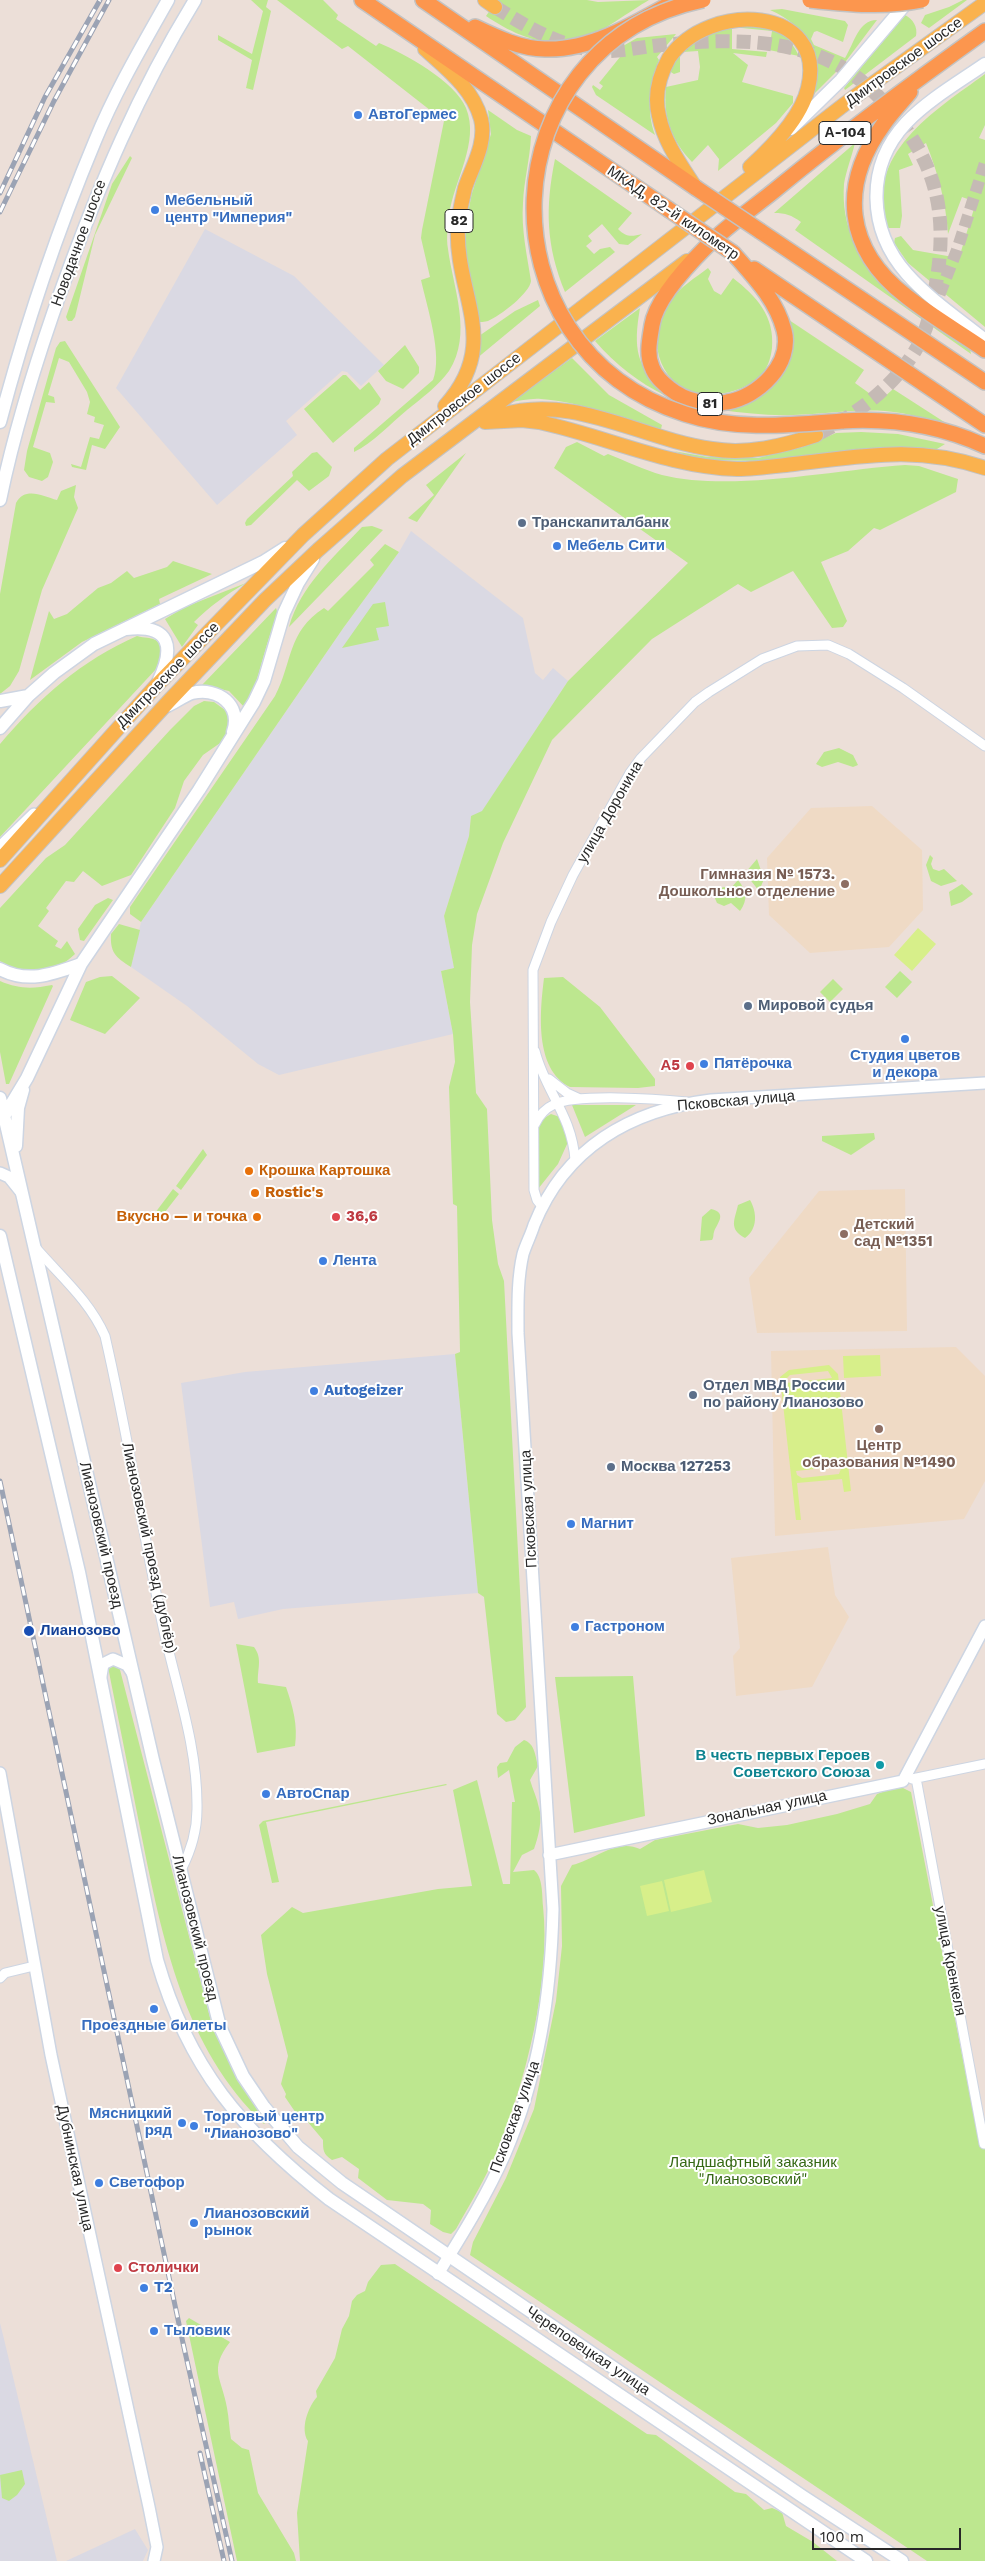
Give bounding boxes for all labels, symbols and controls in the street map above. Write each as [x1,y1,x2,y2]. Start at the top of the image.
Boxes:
street label: Дмитровское шоссе [842,14,966,110]
place label: АвтоГермес [368,106,457,124]
marker: АвтоГермес [352,109,364,121]
road number: А-104 [819,122,871,144]
street label: МКАД, 82-й километр [604,162,742,264]
street label: Новодачное шоссе [48,177,110,309]
place label: Мебельный центр "Империя" [165,192,292,227]
marker: Мебельный центр "Империя" [149,204,161,216]
road number: 82 [445,210,473,232]
street label: Дмитровское шоссе [403,349,525,449]
road number: 81 [698,392,722,416]
place label: Транскапиталбанк [532,514,669,532]
marker: Транскапиталбанк [516,517,528,529]
place label: Мебель Сити [567,537,665,555]
marker: Мебель Сити [551,540,563,552]
street label: Дмитровское шоссе [113,618,223,732]
street label: улица Доронина [573,758,647,866]
place label: Гимназия № 1573. Дошкольное отделение [659,866,835,901]
marker: Гимназия № 1573. Дошкольное отделение [839,878,851,890]
place label: Мировой судья [758,997,874,1015]
marker: Мировой судья [742,1000,754,1012]
marker: Студия цветов и декора [899,1033,911,1045]
place label: Студия цветов и декора [850,1047,960,1082]
place label: Пятёрочка [714,1055,792,1073]
place label: А5 [660,1057,680,1075]
marker: Пятёрочка [698,1058,710,1070]
marker: А5 [684,1060,696,1072]
street label: Псковская улица [676,1087,796,1115]
place label: Крошка Картошка [259,1162,390,1180]
marker: Крошка Картошка [243,1165,255,1177]
place label: Rostic's [265,1184,323,1202]
marker: Rostic's [249,1187,261,1199]
place label: Вкусно — и точка [116,1208,247,1226]
place label: 36,6 [346,1208,378,1226]
marker: Вкусно — и точка [251,1211,263,1223]
marker: 36,6 [330,1211,342,1223]
place label: Детский сад №1351 [854,1216,933,1251]
marker: Детский сад №1351 [838,1228,850,1240]
place label: Лента [333,1252,377,1270]
marker: Лента [317,1255,329,1267]
place label: Отдел МВД России по району Лианозово [703,1377,864,1412]
place label: Autogeizer [324,1382,403,1400]
marker: Autogeizer [308,1385,320,1397]
marker: Отдел МВД России по району Лианозово [687,1389,699,1401]
marker: Центр образования №1490 [873,1423,885,1435]
place label: Центр образования №1490 [802,1437,956,1472]
street label: Лианозовский проезд (дублёр) [118,1441,180,1655]
street label: Псковская улица [517,1449,541,1569]
place label: Москва 127253 [621,1458,731,1476]
street label: Лианозовский проезд [75,1460,127,1610]
marker: Москва 127253 [605,1461,617,1473]
place label: Магнит [581,1515,634,1533]
marker: Магнит [565,1518,577,1530]
place label: Гастроном [585,1618,665,1636]
marker: Гастроном [569,1621,581,1633]
place label: Лианозово [40,1622,121,1640]
marker: Лианозово [22,1624,36,1638]
place label: В честь первых Героев Советского Союза [696,1747,870,1782]
marker: В честь первых Героев Советского Союза [874,1759,886,1771]
place label: АвтоСпар [276,1785,350,1803]
street label: Зональная улица [706,1787,828,1829]
marker: АвтоСпар [260,1788,272,1800]
street label: Лианозовский проезд [168,1853,222,2003]
street label: улица Кренкеля [931,1905,969,2017]
marker: Проездные билеты [148,2003,160,2015]
place label: Проездные билеты [81,2017,227,2035]
street label: Псковская улица [486,2058,544,2176]
street label: Дубнинская улица [53,2103,97,2233]
place label: Мясницкий ряд [89,2105,172,2140]
place label: Торговый центр "Лианозово" [204,2108,324,2143]
marker: Мясницкий ряд [176,2117,188,2129]
marker: Торговый центр "Лианозово" [188,2120,200,2132]
park label: Ландшафтный заказник "Лианозовский" [669,2154,837,2189]
place label: Светофор [109,2174,185,2192]
marker: Светофор [93,2177,105,2189]
place label: Лианозовский рынок [204,2205,309,2240]
marker: Лианозовский рынок [188,2217,200,2229]
place label: Столички [128,2259,199,2277]
marker: Столички [112,2262,124,2274]
place label: T2 [154,2279,173,2297]
marker: T2 [138,2282,150,2294]
street label: Череповецкая улица [522,2303,654,2399]
place label: Тыловик [164,2322,230,2340]
marker: Тыловик [148,2325,160,2337]
scale bar [815,2518,964,2550]
text: 100 m [820,2528,864,2546]

